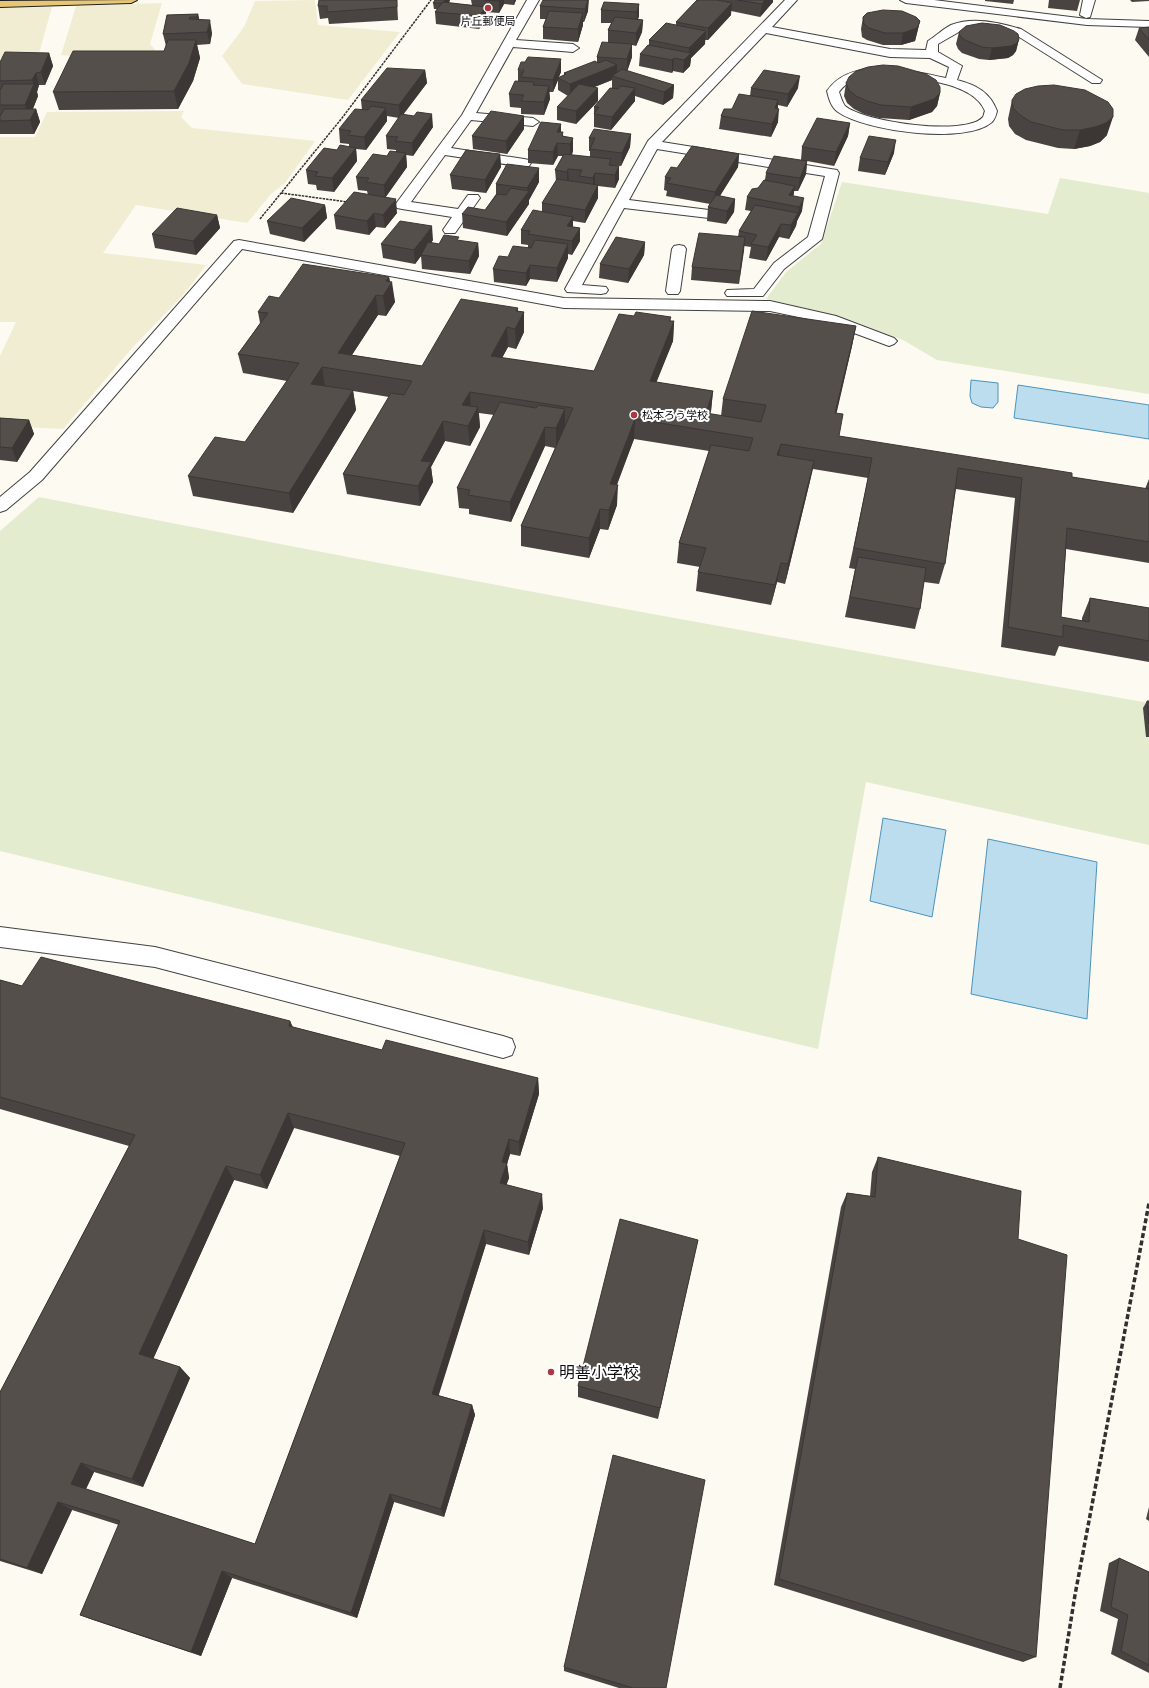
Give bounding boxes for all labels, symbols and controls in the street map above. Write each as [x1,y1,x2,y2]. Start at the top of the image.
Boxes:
marker: 片丘郵便局 [483,3,493,13]
place label: 片丘郵便局 [461,15,516,27]
place label: 松本ろう学校 [642,409,708,421]
marker: 松本ろう学校 [629,410,639,420]
place label: 明善小学校 [559,1364,639,1381]
marker: 明善小学校 [546,1367,556,1377]

